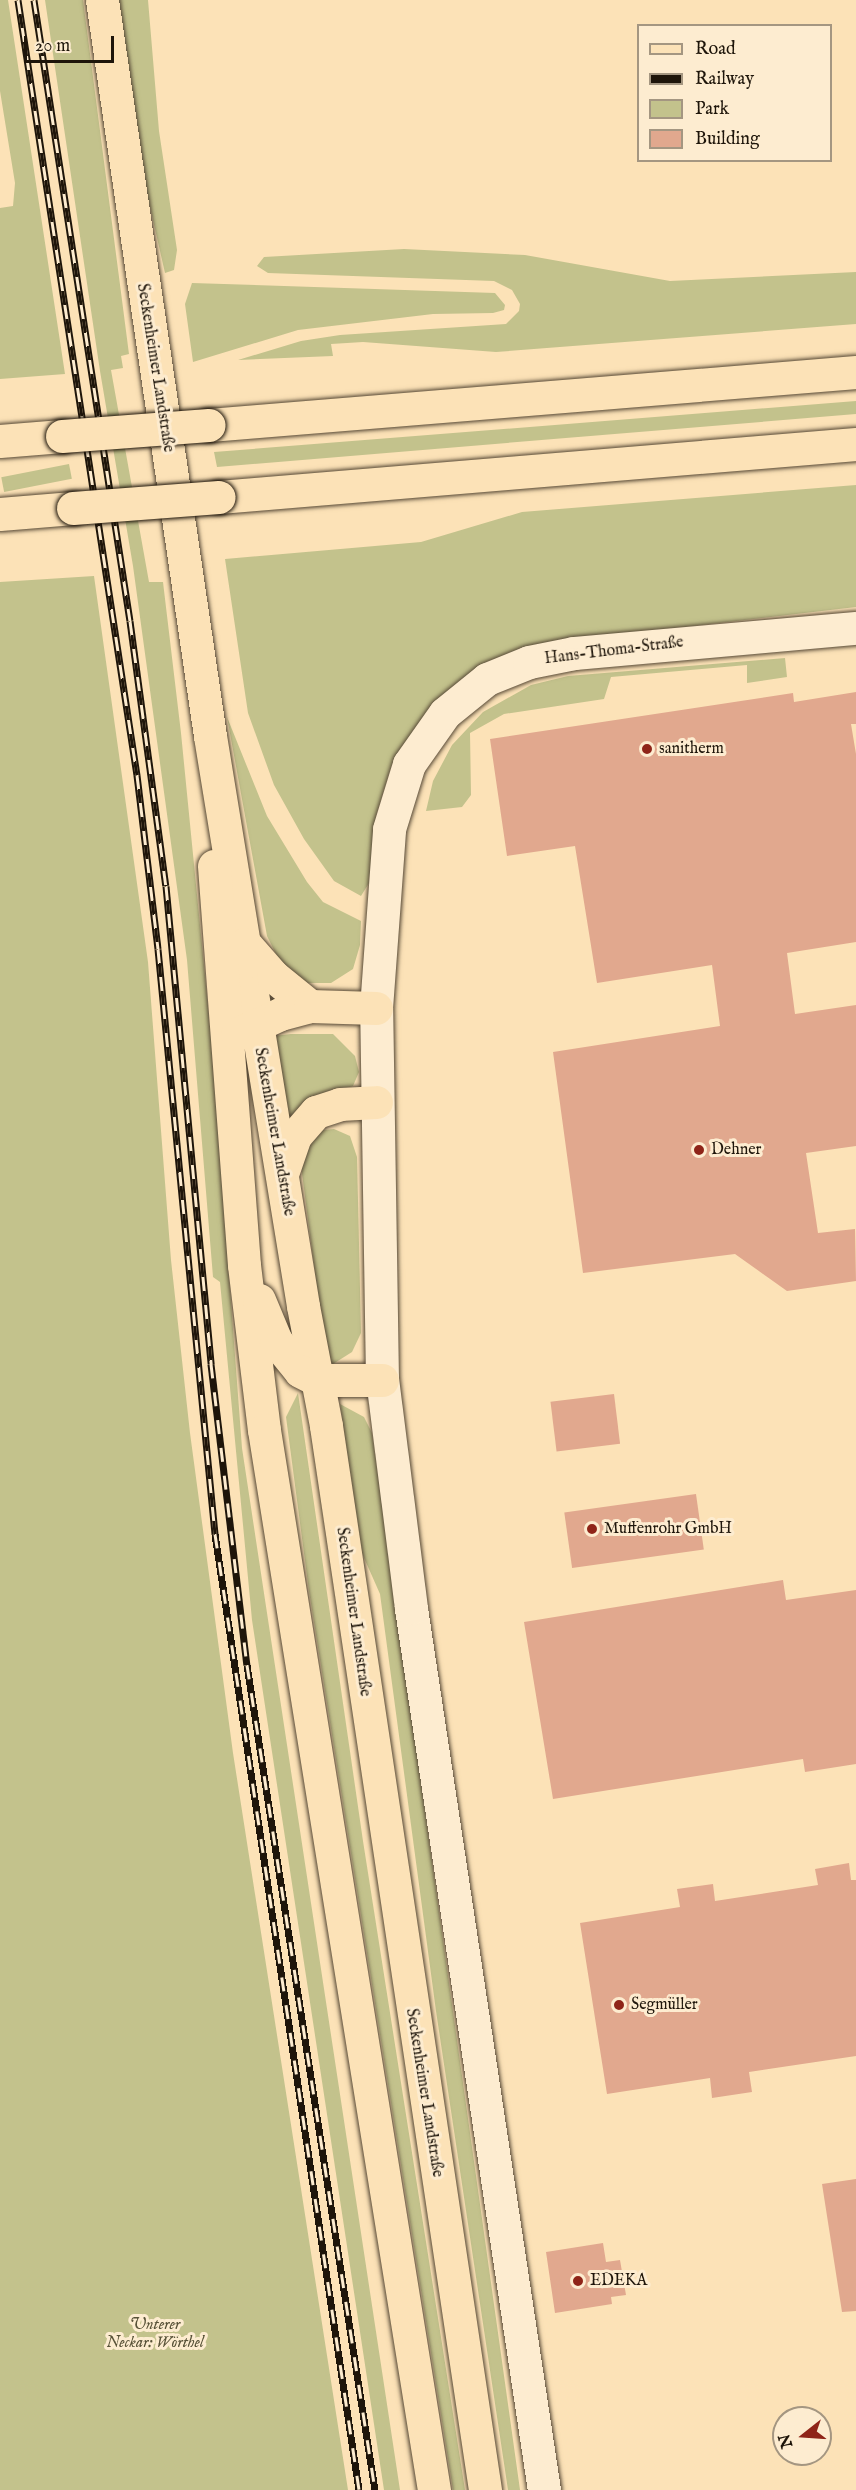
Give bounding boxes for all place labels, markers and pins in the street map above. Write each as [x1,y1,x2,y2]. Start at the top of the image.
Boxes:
place label: sanitherm [659,739,724,759]
marker: sanitherm [640,742,654,756]
place label: Dehner [711,1140,761,1160]
marker: Dehner [692,1143,706,1157]
place label: Muffenrohr GmbH [604,1519,732,1539]
marker: Muffenrohr GmbH [585,1522,599,1536]
place label: Segmüller [631,1995,698,2015]
marker: Segmüller [612,1998,626,2012]
place label: EDEKA [590,2271,647,2291]
marker: EDEKA [571,2274,585,2288]

